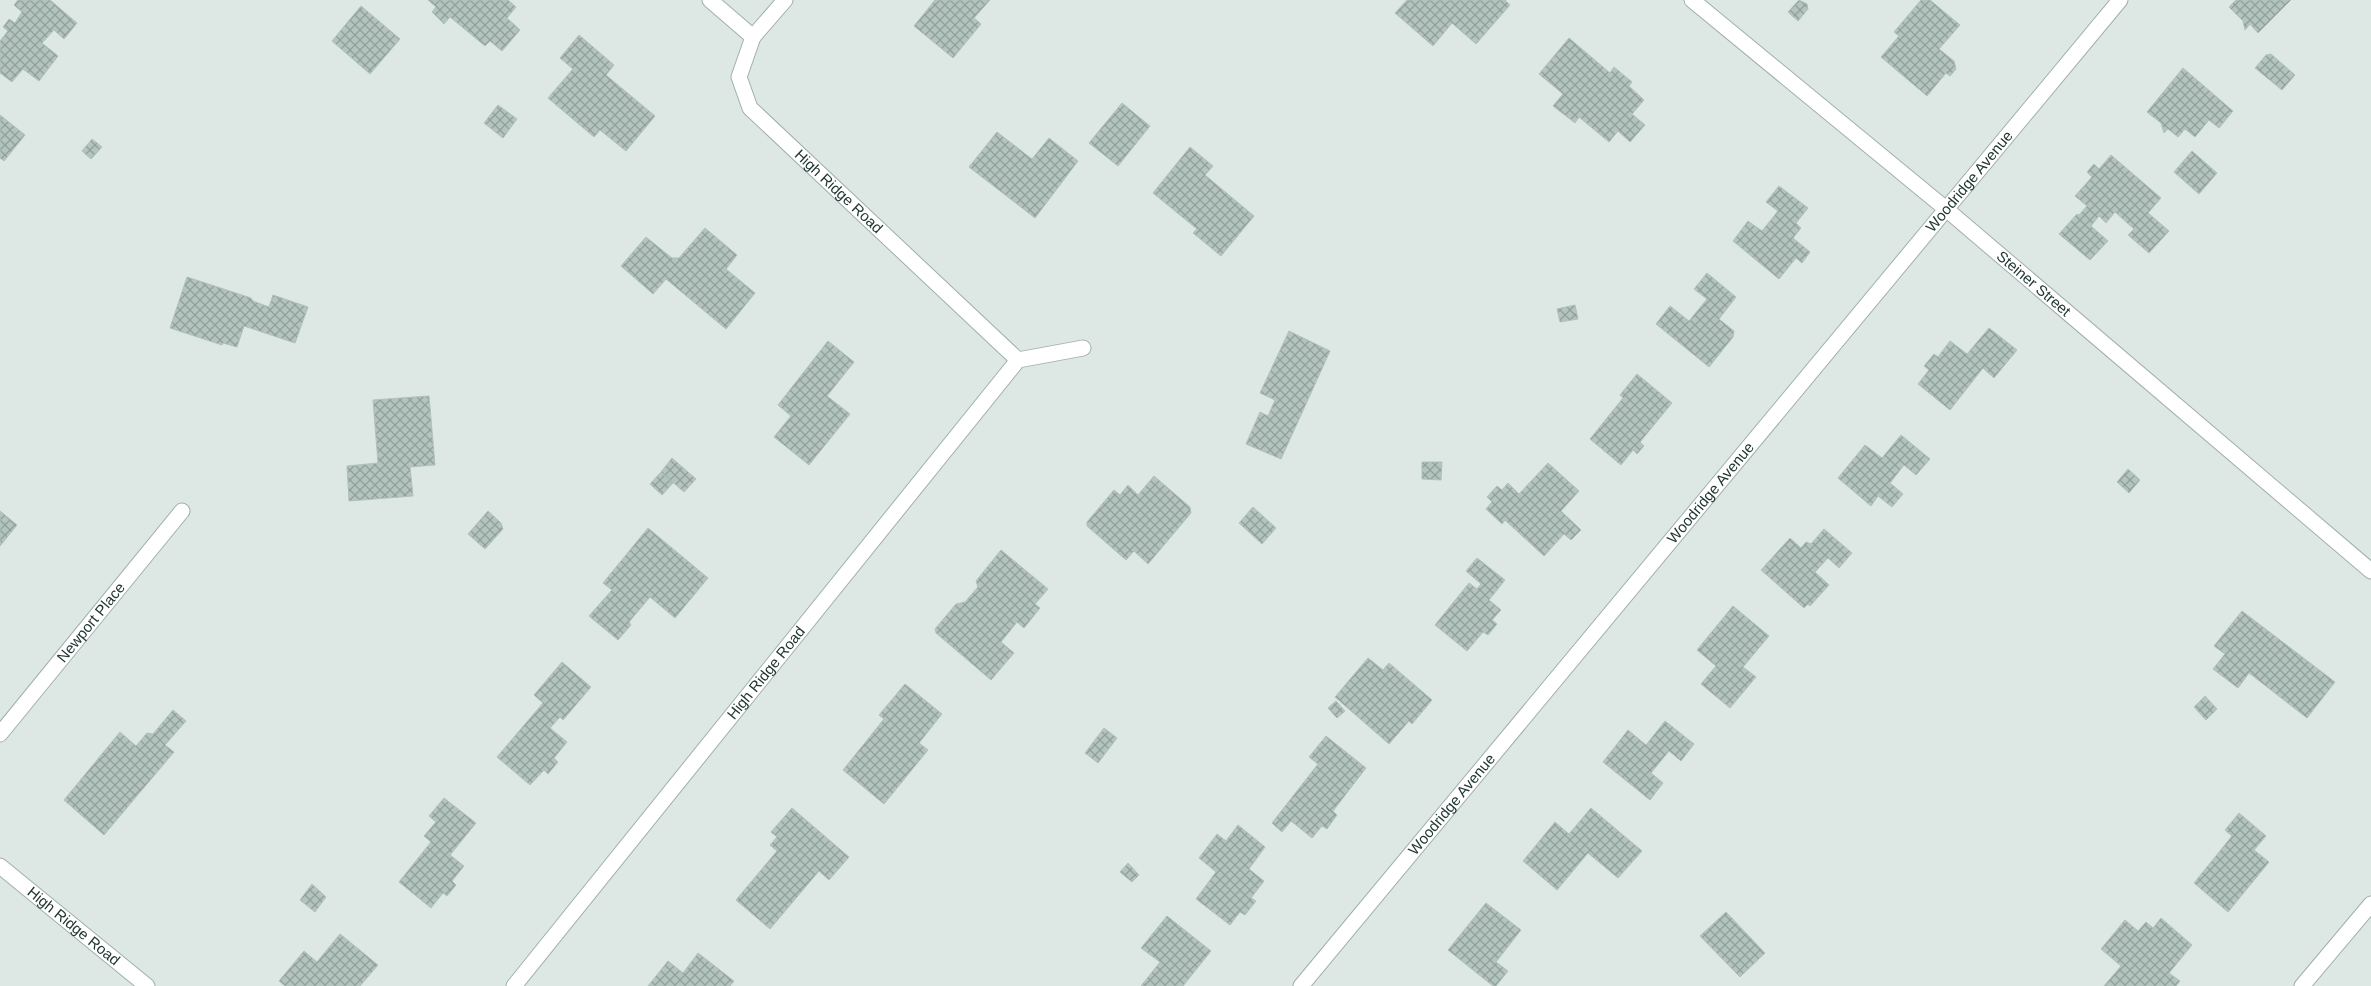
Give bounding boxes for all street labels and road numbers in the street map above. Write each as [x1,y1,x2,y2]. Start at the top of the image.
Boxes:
street label: Woodridge Avenue [1922,127,2016,235]
street label: High Ridge Road [792,146,887,236]
street label: Steiner Street [1993,247,2075,320]
street label: Woodridge Avenue [1663,439,1757,547]
street label: Newport Place [53,579,128,665]
street label: High Ridge Road [723,623,808,722]
street label: Woodridge Avenue [1405,750,1498,858]
street label: High Ridge Road [24,883,124,968]

